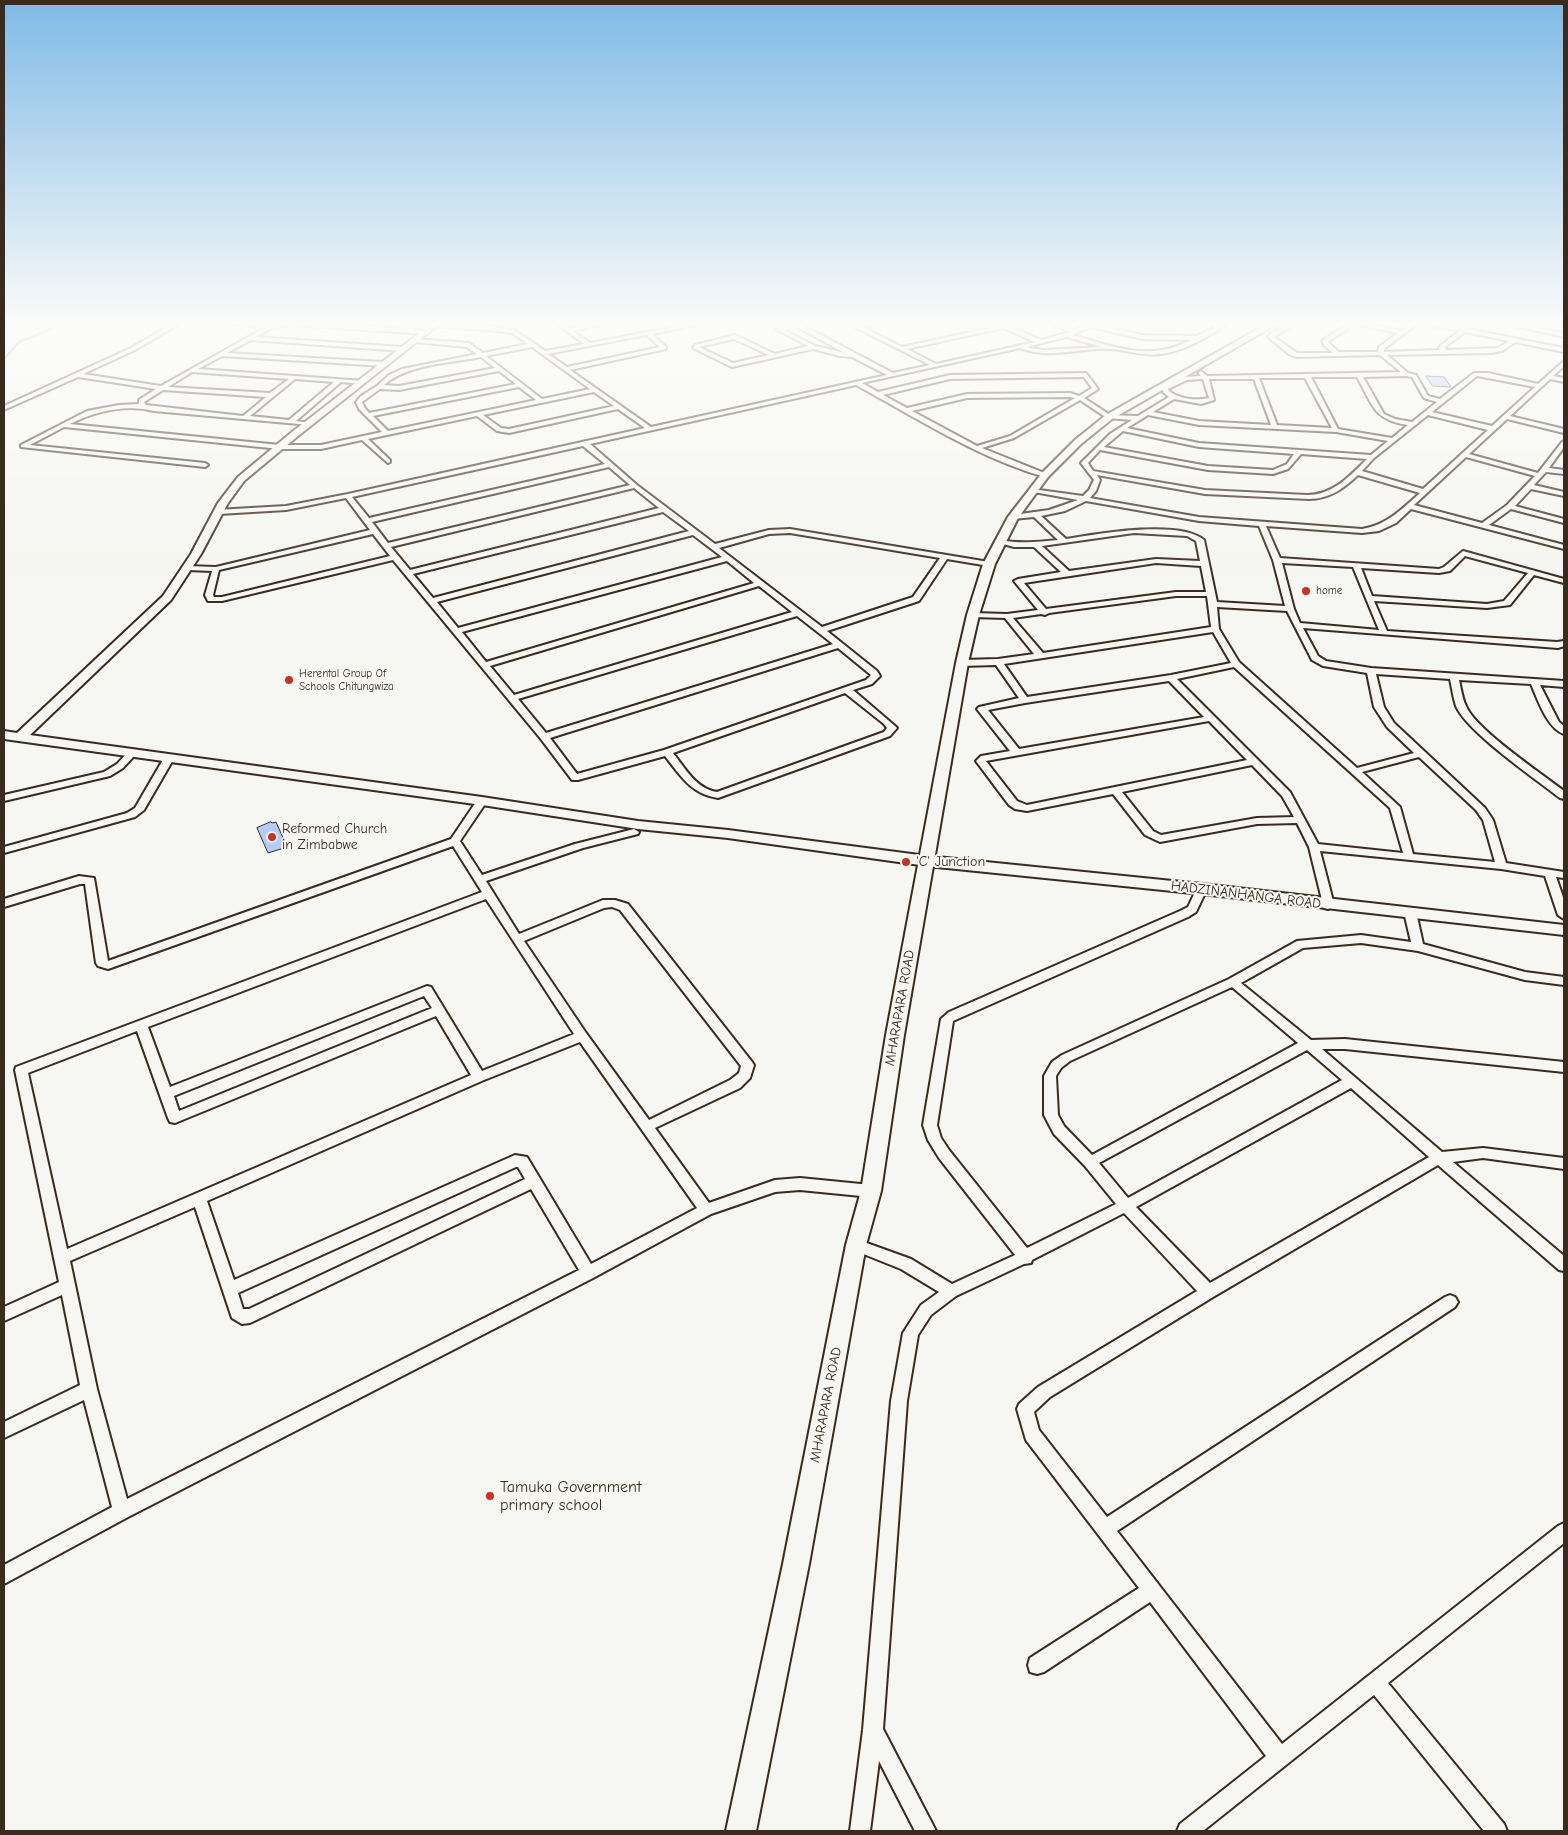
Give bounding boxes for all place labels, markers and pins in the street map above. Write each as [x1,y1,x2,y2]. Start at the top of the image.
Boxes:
place label: home [1316,584,1342,598]
marker: home [1300,585,1312,597]
place label: Herental Group Of Schools Chitungwiza [299,667,394,693]
marker: Herental Group Of Schools Chitungwiza [283,674,295,686]
place label: Reformed Church in Zimbabwe [282,821,387,854]
marker: Reformed Church in Zimbabwe [266,831,278,843]
place label: 'C' Junction [916,854,985,870]
marker: 'C' Junction [900,856,912,868]
place label: Tamuka Government primary school [500,1477,642,1515]
marker: Tamuka Government primary school [484,1490,496,1502]

